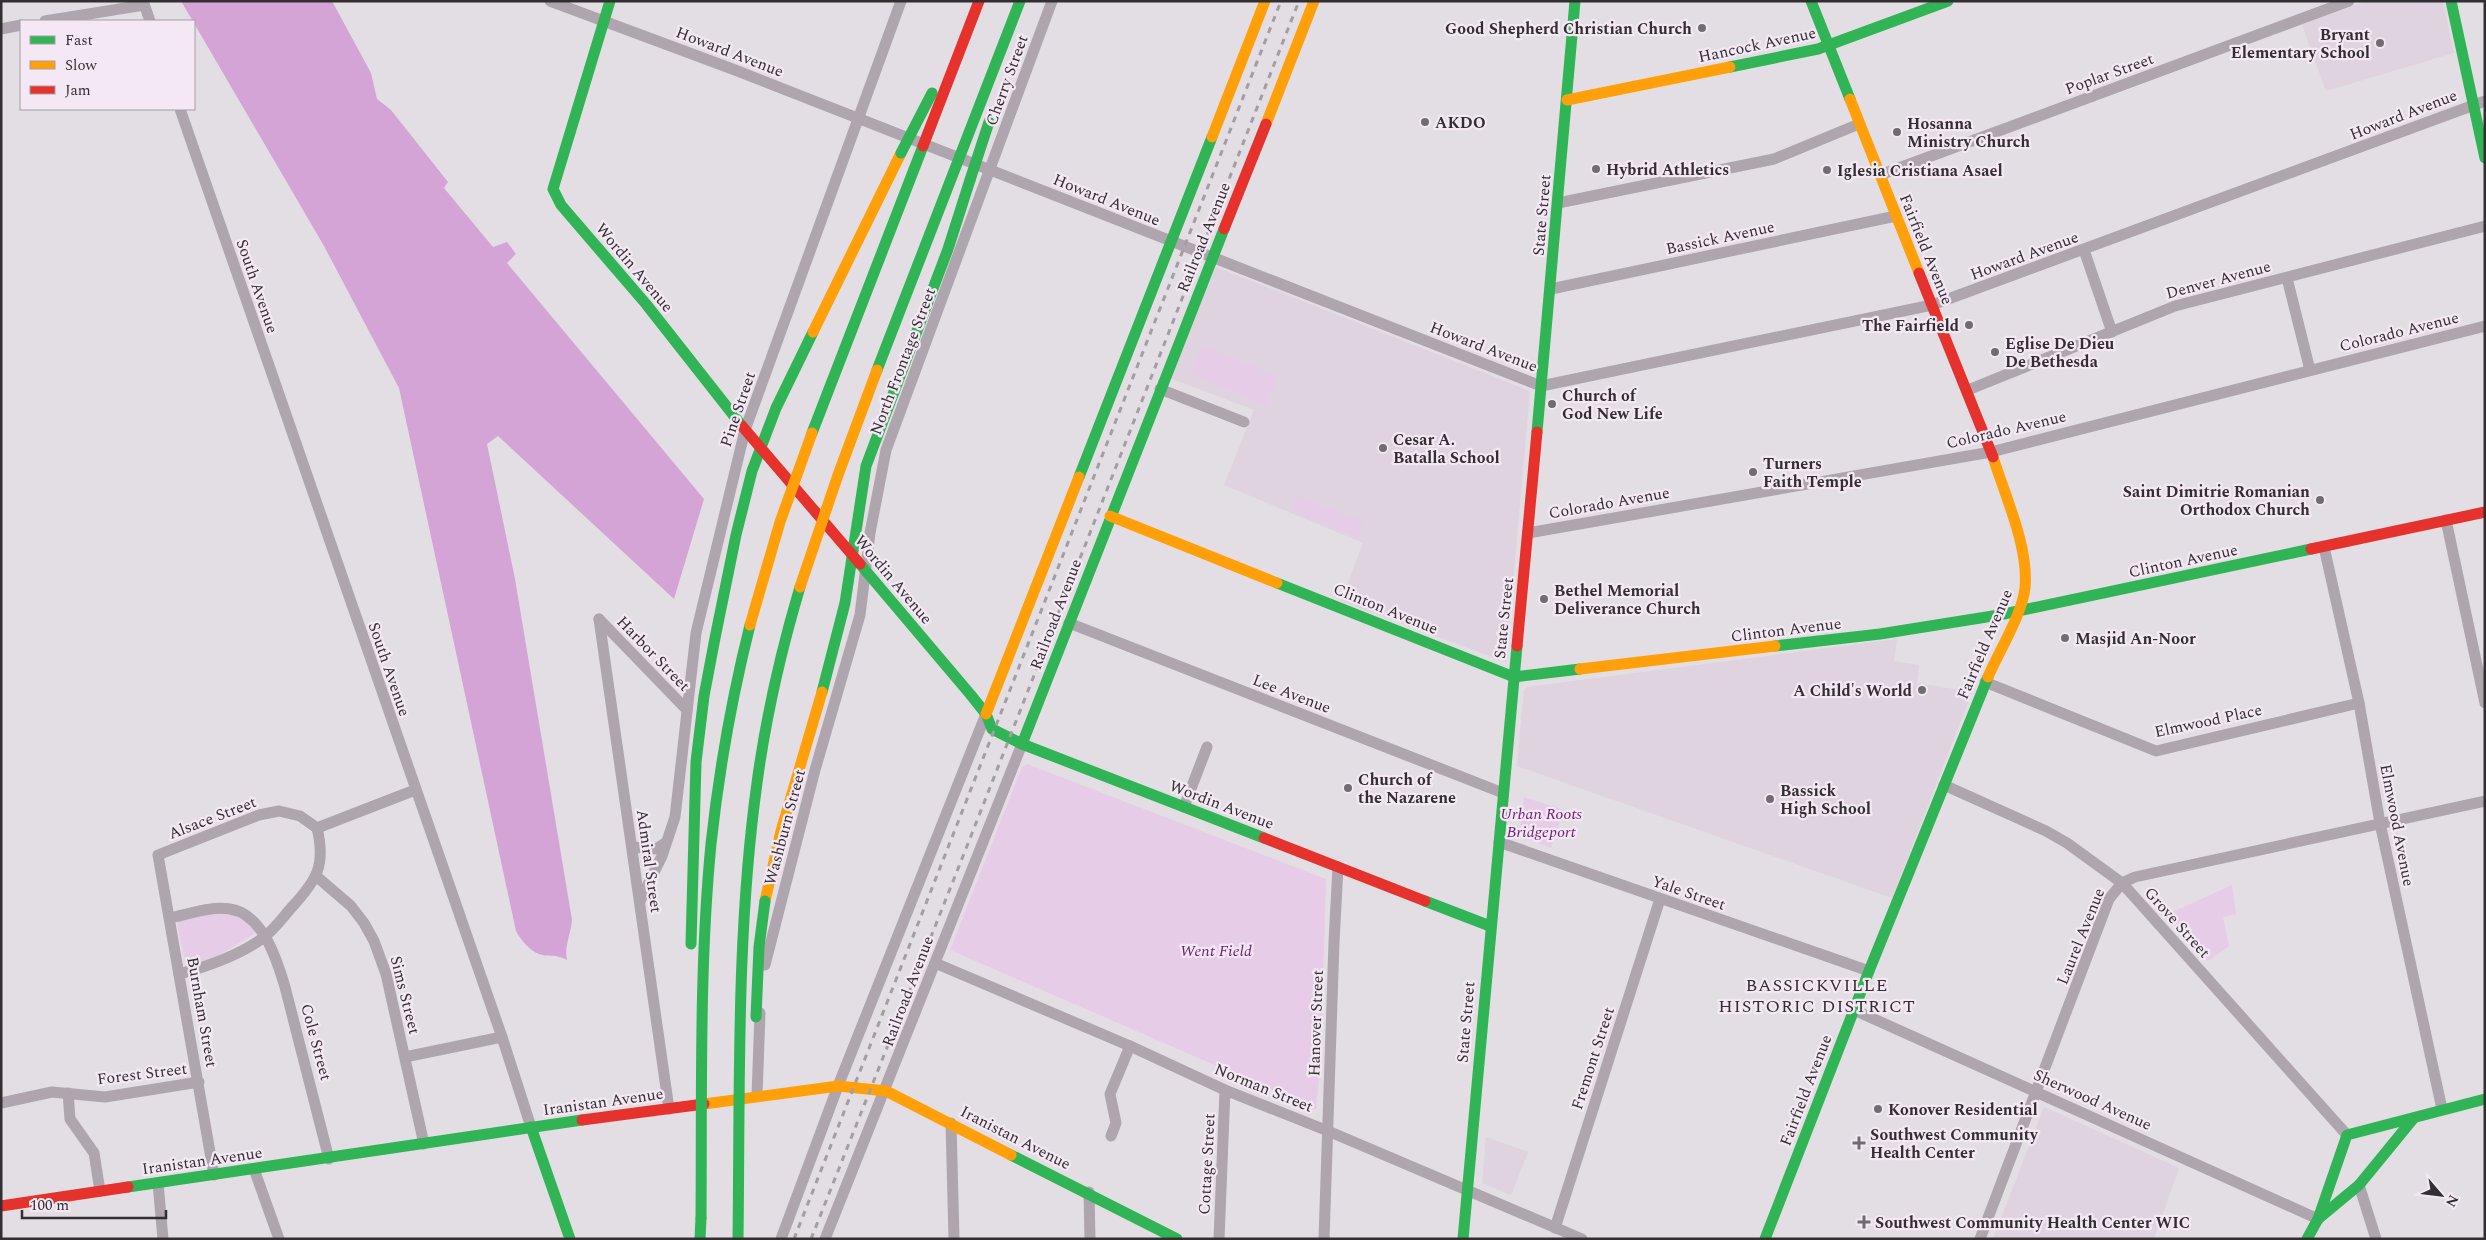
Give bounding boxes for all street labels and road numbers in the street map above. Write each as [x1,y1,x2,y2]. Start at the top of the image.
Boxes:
street label: Howard Avenue [672,20,787,83]
street label: Hancock Avenue [1696,21,1818,69]
street label: Cherry Street [979,31,1035,129]
street label: Poplar Street [2062,47,2157,101]
street label: Howard Avenue [2346,83,2461,146]
street label: Howard Avenue [1049,168,1164,232]
street label: State Street [1526,173,1558,257]
street label: Railroad Avenue [1171,179,1237,296]
street label: Fairfield Avenue [1893,190,1959,308]
street label: Bassick Avenue [1664,215,1777,261]
street label: Wordin Avenue [590,218,679,318]
street label: Howard Avenue [1967,225,2082,287]
street label: South Avenue [230,236,284,337]
street label: Denver Avenue [2163,254,2273,306]
street label: North Frontage Street [864,284,942,439]
street label: Colorado Avenue [2337,306,2461,358]
street label: Howard Avenue [1426,315,1541,378]
street label: Pine Street [714,368,762,450]
street label: Colorado Avenue [1944,405,2069,455]
street label: Colorado Avenue [1547,481,1671,525]
street label: Wordin Avenue [849,530,938,630]
street label: Clinton Avenue [2126,538,2240,584]
street label: Railroad Avenue [1024,555,1088,673]
street label: State Street [1488,576,1520,660]
street label: Clinton Avenue [1330,577,1442,641]
street label: Fairfield Avenue [1951,586,2019,703]
street label: Harbor Street [611,610,696,697]
street label: Clinton Avenue [1730,611,1843,649]
street label: South Avenue [362,619,416,720]
street label: Lee Avenue [1249,668,1334,720]
street label: Elmwood Place [2152,698,2264,744]
street label: Elmwood Avenue [2373,762,2421,888]
street label: Washburn Street [758,766,812,888]
street label: Wordin Avenue [1166,774,1278,836]
street label: Alsace Street [165,790,260,846]
street label: Admiral Street [630,808,668,915]
street label: Yale Street [1649,869,1729,917]
street label: Grove Street [2139,882,2216,964]
street label: Laurel Avenue [2051,884,2111,988]
street label: Railroad Avenue [876,932,940,1050]
street label: Sims Street [384,953,426,1037]
street label: Burnham Street [180,955,224,1070]
street label: Hanover Street [1302,969,1330,1077]
street label: State Street [1450,980,1482,1064]
street label: Cole Street [294,1001,338,1084]
street label: Fremont Street [1565,1004,1621,1113]
street label: Fairfield Avenue [1774,1031,1838,1150]
street label: Forest Street [96,1057,189,1091]
street label: Norman Street [1211,1057,1317,1119]
street label: Sherwood Avenue [2030,1063,2156,1137]
street label: Iranistan Avenue [541,1082,665,1122]
street label: Iranistan Avenue [956,1100,1075,1176]
street label: Cottage Street [1192,1112,1222,1215]
street label: Iranistan Avenue [140,1141,264,1181]

